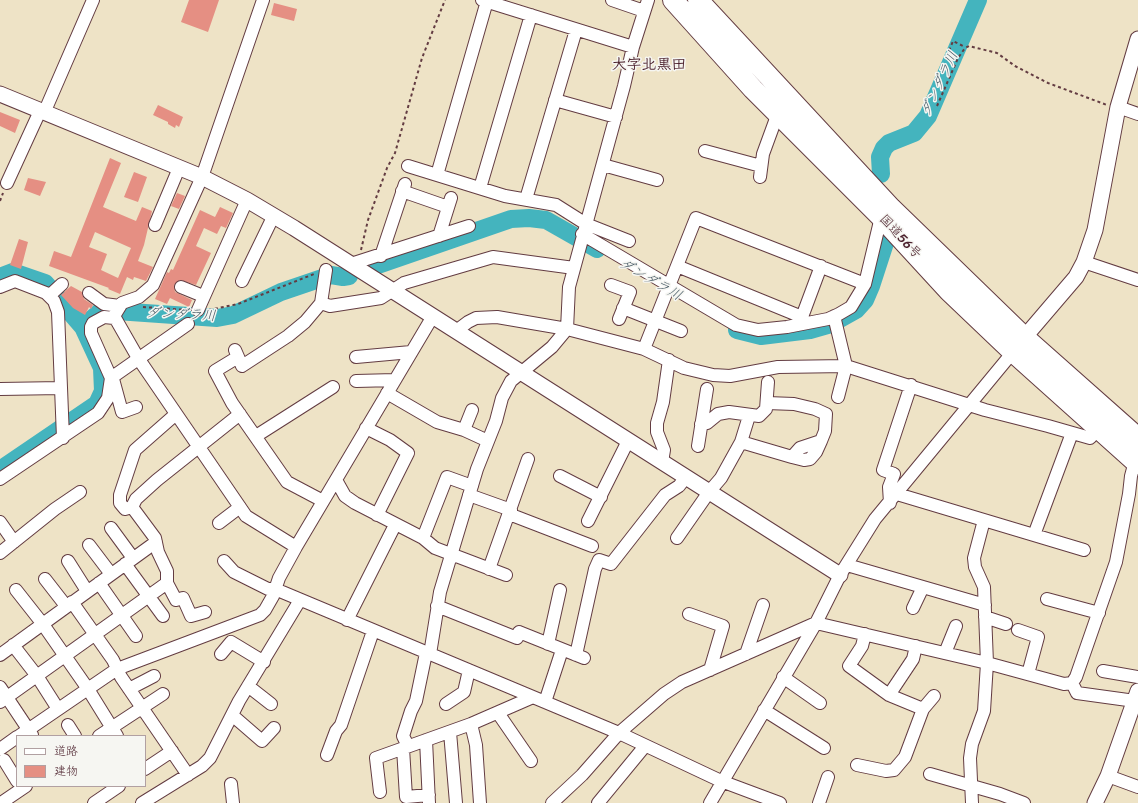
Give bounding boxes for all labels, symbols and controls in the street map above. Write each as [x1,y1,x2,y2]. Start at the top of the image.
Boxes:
water label: ダンダラ川 [918,49,962,119]
district label: 大字北黒田 [612,56,686,74]
street label: 国道56号 [876,212,924,262]
water label: ダンダラ川 [615,255,685,305]
water label: ダンダラ川 [146,305,216,325]
legend [16,735,146,787]
text: 道路 [54,740,78,762]
text: 建物 [54,760,78,782]

